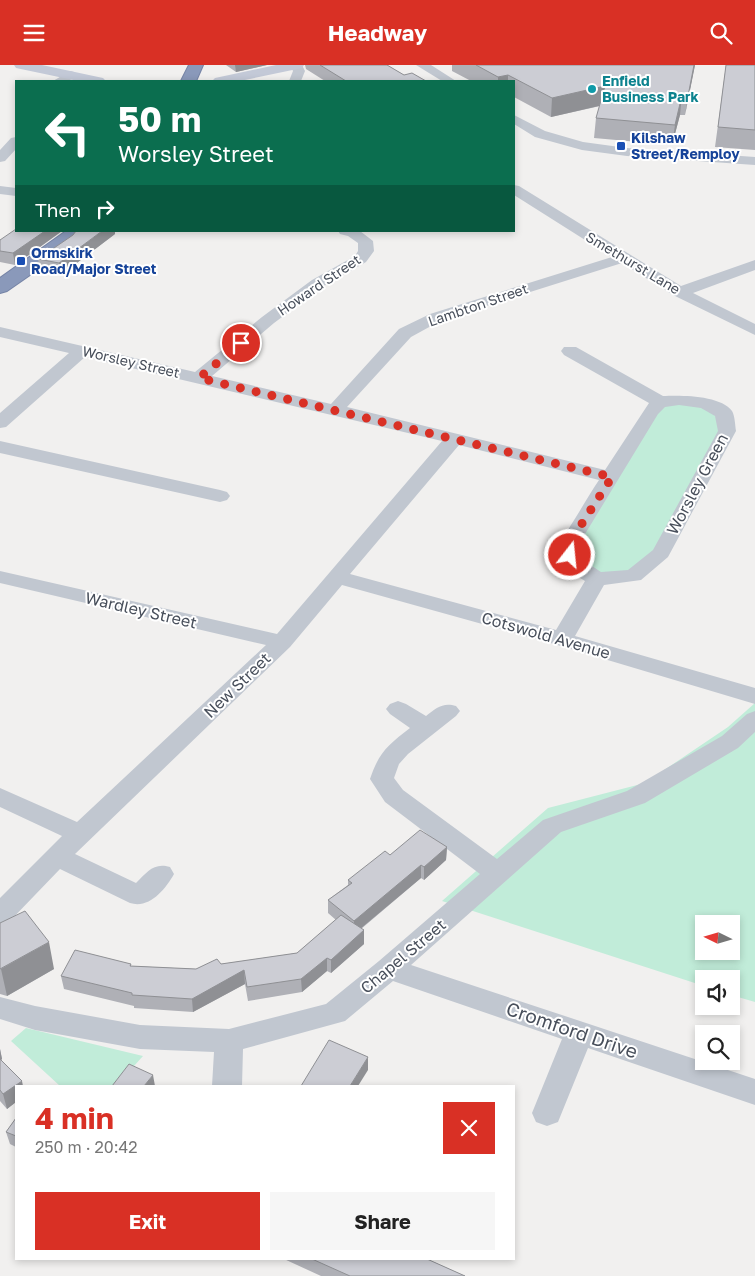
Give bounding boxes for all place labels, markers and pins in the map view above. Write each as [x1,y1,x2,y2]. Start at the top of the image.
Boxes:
place label: Enfield Business Park [602,72,699,105]
marker: Enfield Business Park [586,83,598,95]
place label: Kilshaw Street/Remploy [631,129,740,162]
marker: Kilshaw Street/Remploy [615,140,627,152]
place label: Ormskirk Road/Major Street [31,244,157,277]
marker: Ormskirk Road/Major Street [15,255,27,267]
pin [220,322,262,364]

